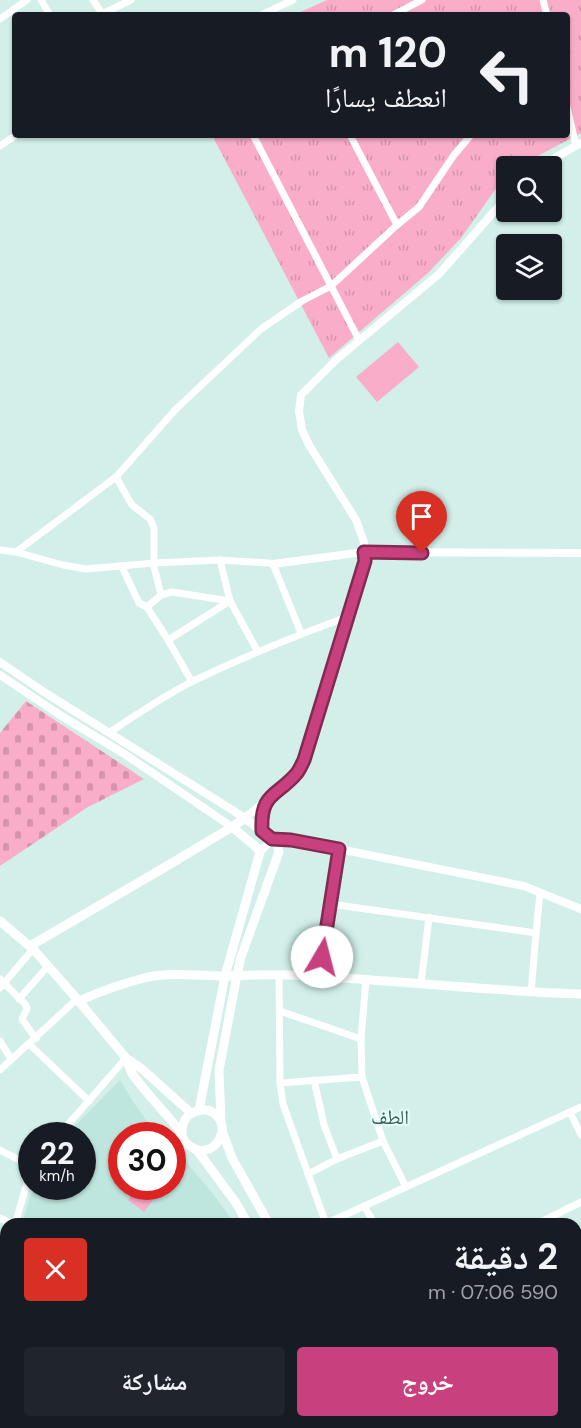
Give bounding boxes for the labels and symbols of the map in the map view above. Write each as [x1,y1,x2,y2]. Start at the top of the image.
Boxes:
pin [396,491,447,553]
position arrow [290,925,354,989]
district label: الطف [371,1104,409,1130]
speed limit sign: 30 [108,1122,186,1200]

